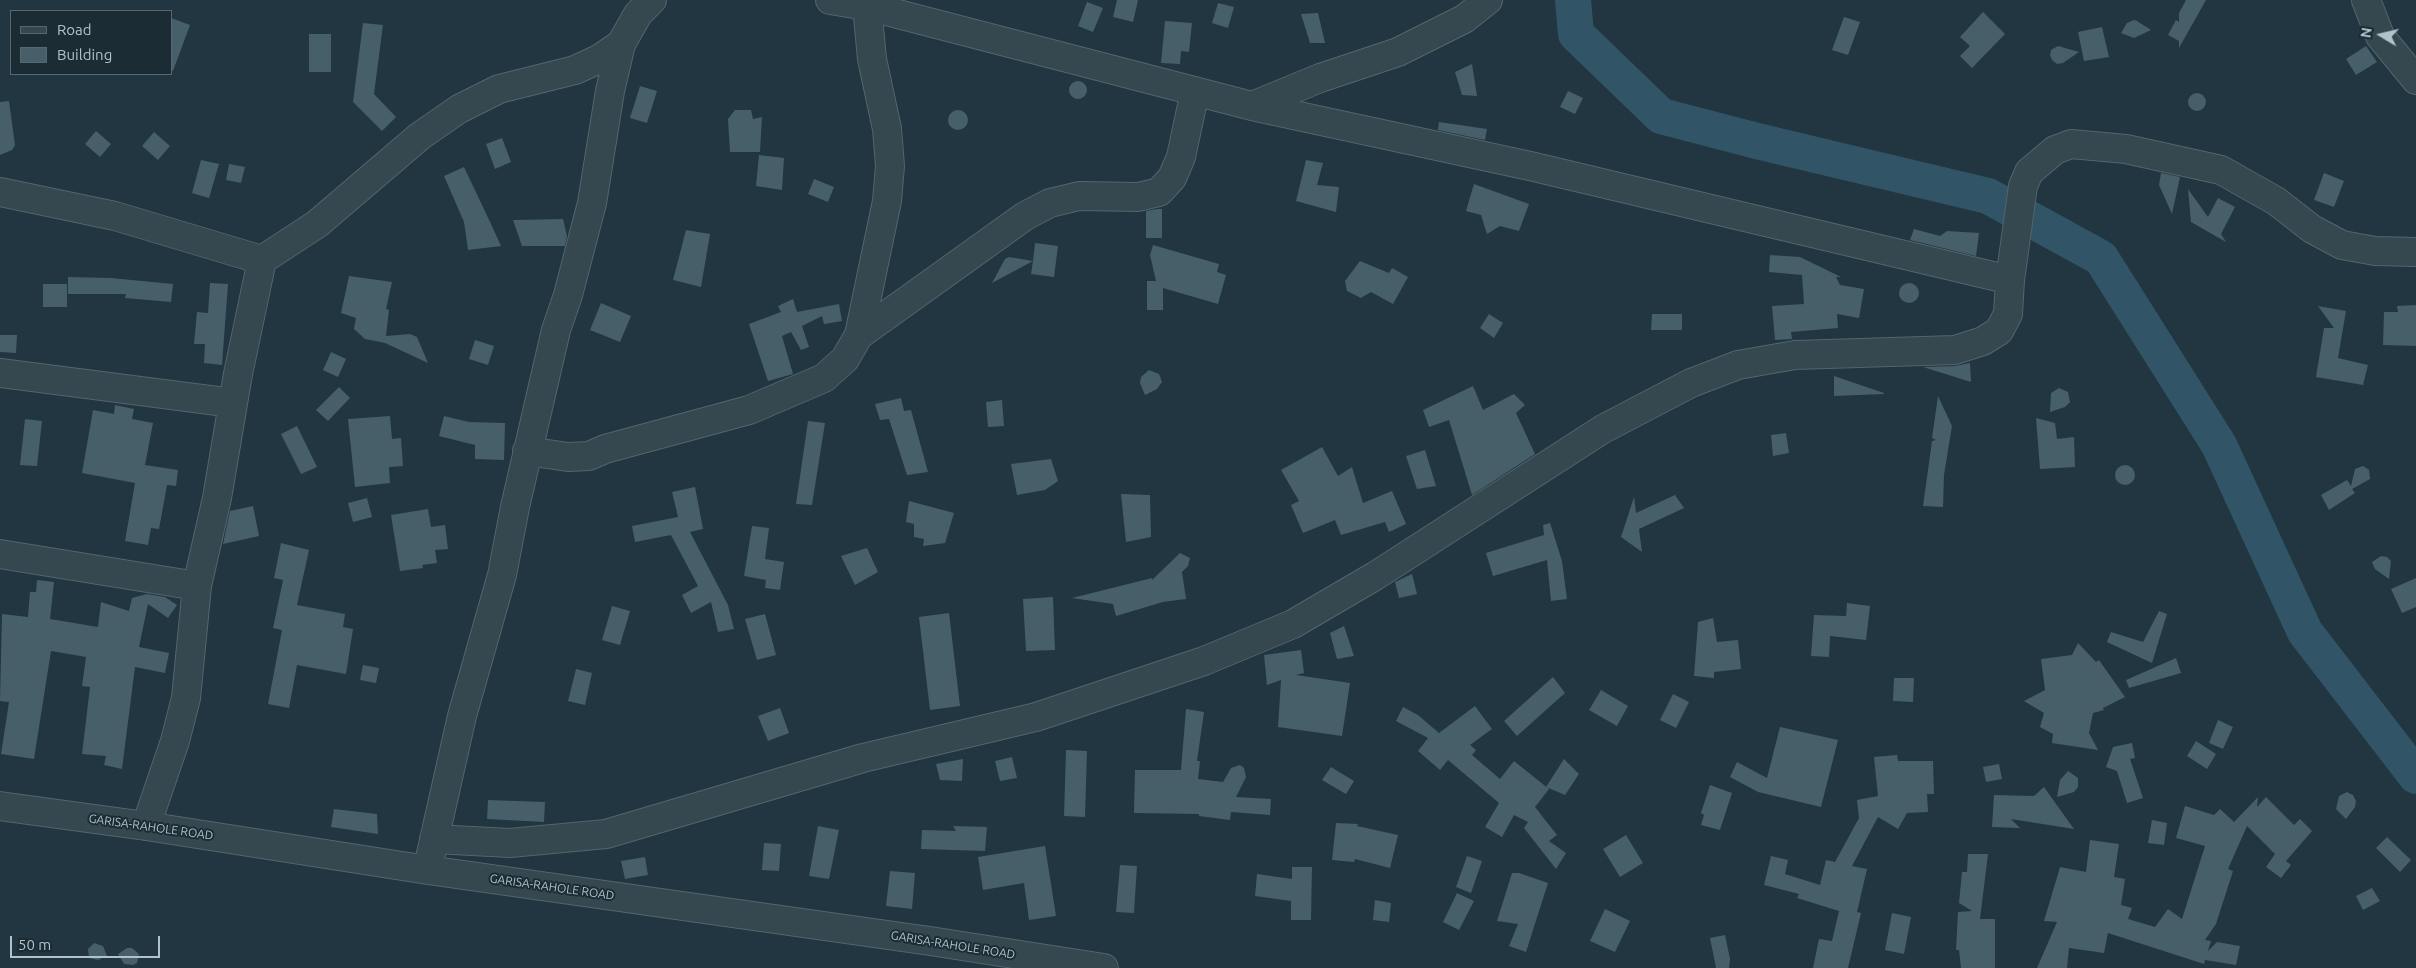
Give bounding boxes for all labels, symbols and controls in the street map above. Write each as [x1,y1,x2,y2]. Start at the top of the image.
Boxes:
legend [10,10,172,75]
north arrow [2356,10,2406,60]
text: Road [57,21,92,38]
text: N [2357,26,2375,39]
text: Building [57,46,112,63]
street label: GARISA-RAHOLE ROAD [88,811,214,843]
street label: GARISA-RAHOLE ROAD [489,871,615,903]
scale bar [12,926,162,958]
street label: GARISA-RAHOLE ROAD [890,928,1016,962]
text: 50 m [18,936,51,953]

